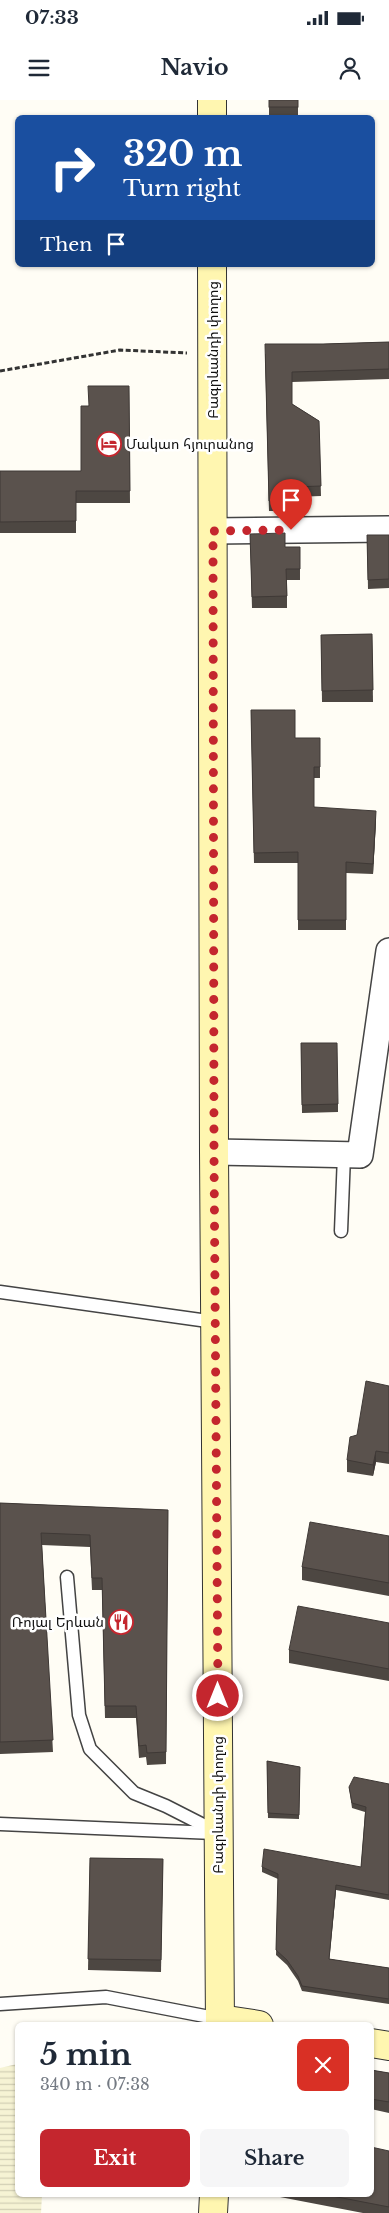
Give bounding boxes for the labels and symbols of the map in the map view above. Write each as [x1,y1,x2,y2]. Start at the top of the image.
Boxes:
street label: Բագրևանդի փողոց [204,281,222,419]
hotel icon: Մակաո հյուրանոց [96,431,122,457]
place label: Մակաո հյուրանոց [126,435,254,453]
pin [270,479,312,530]
restaurant icon: Ռոյալ Երևան [108,1609,134,1635]
place label: Ռոյալ Երևան [12,1613,104,1631]
position arrow [191,1669,243,1721]
street label: Բագրևանդի փողոց [209,1736,227,1874]

